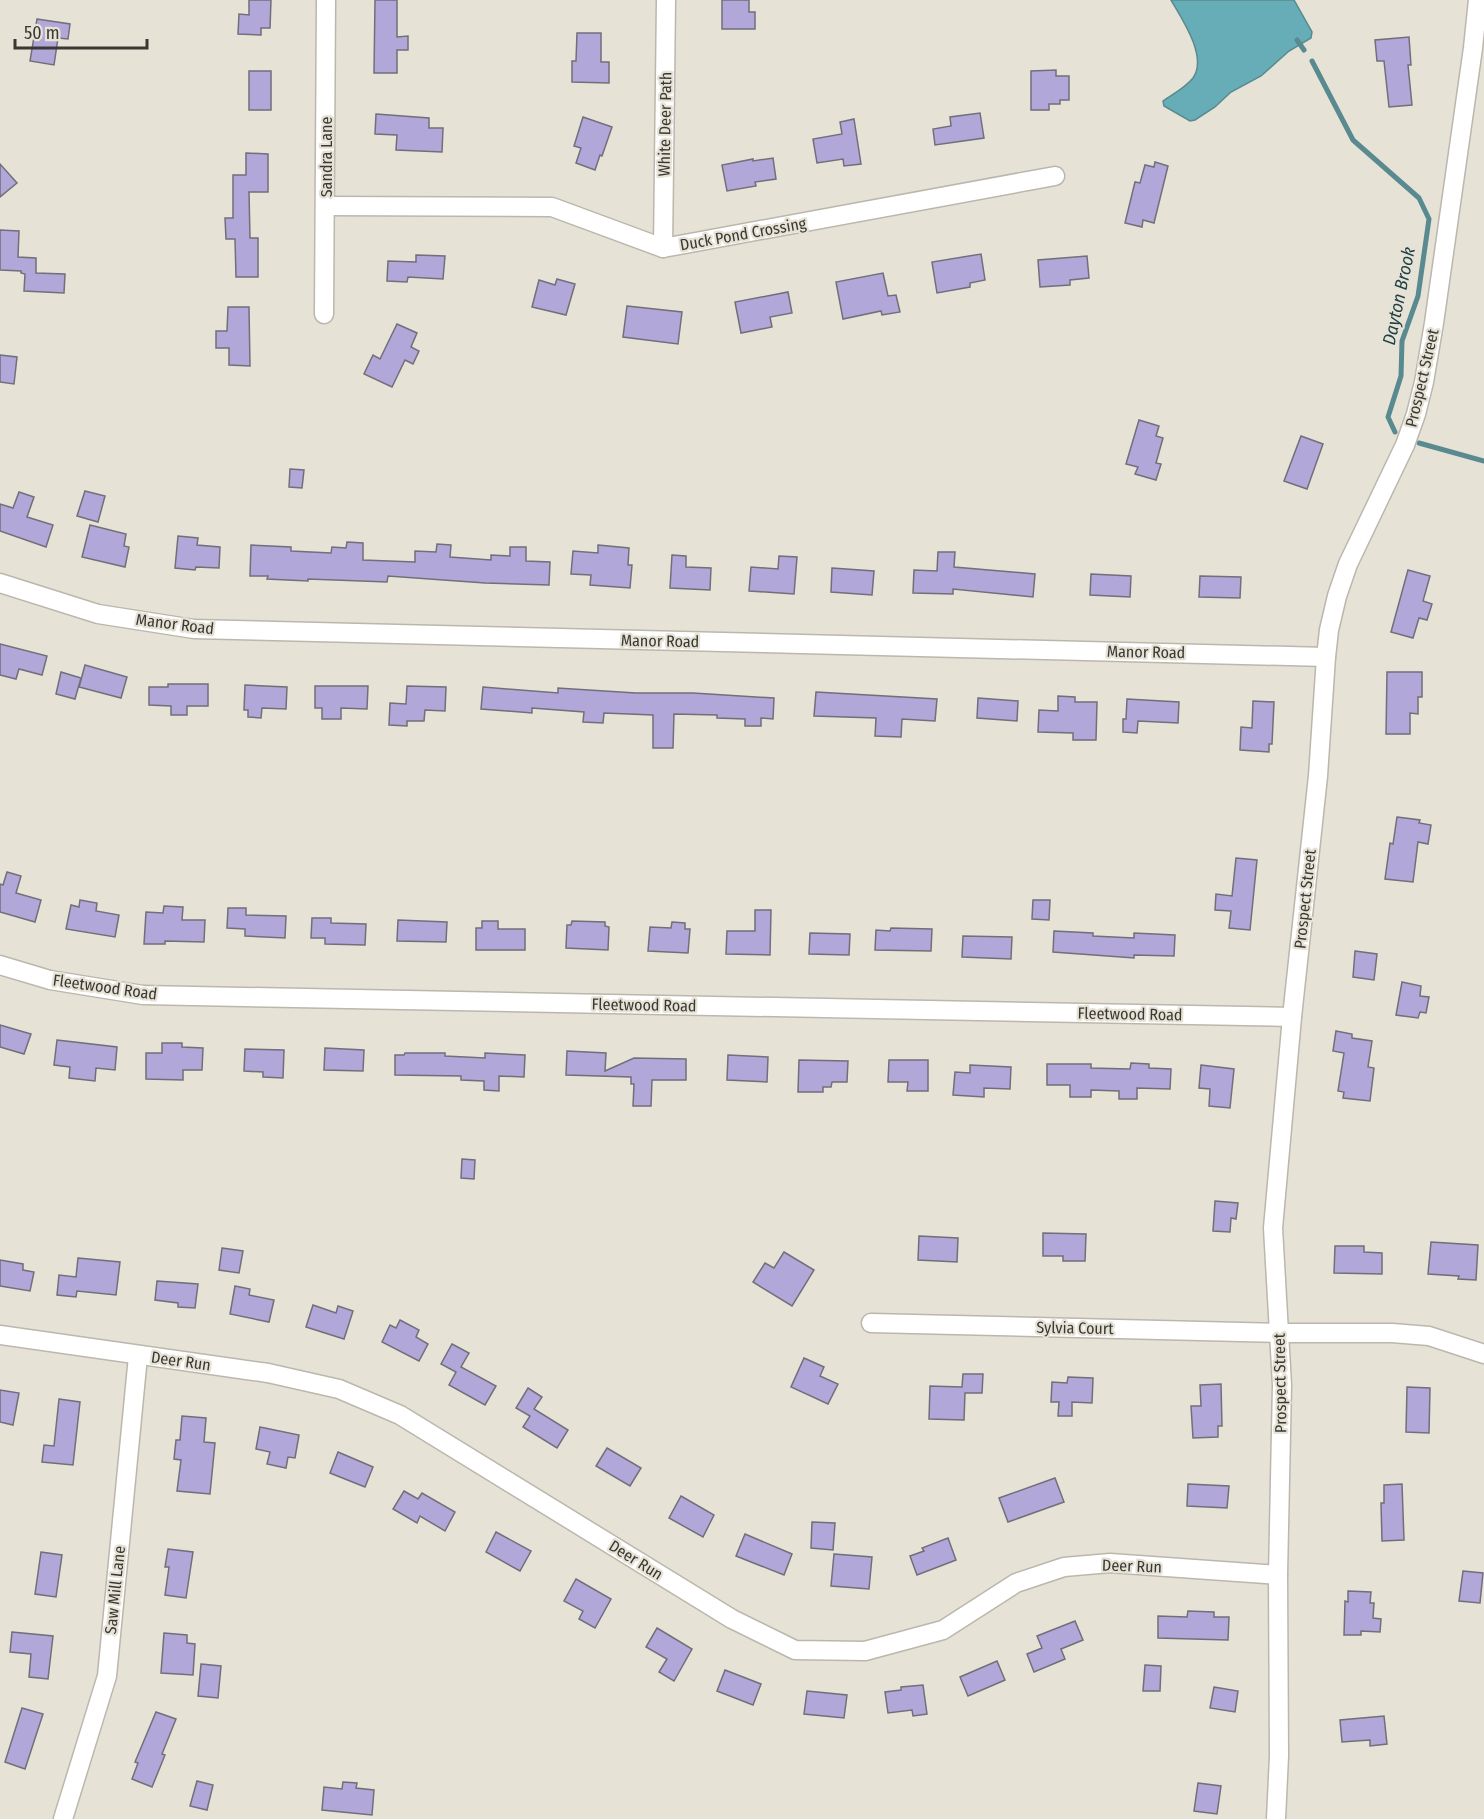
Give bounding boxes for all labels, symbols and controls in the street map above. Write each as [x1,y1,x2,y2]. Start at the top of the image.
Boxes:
scale bar [15,12,147,50]
text: 50 m [24,22,60,44]
street label: White Deer Path [655,72,675,176]
street label: Sandra Lane [317,117,336,197]
street label: Duck Pond Crossing [678,213,808,254]
water label: Dayton Brook [1378,245,1420,347]
street label: Prospect Street [1401,326,1443,429]
street label: Manor Road [135,610,215,638]
street label: Manor Road [621,631,699,651]
street label: Manor Road [1107,642,1185,662]
street label: Prospect Street [1290,848,1320,950]
street label: Fleetwood Road [52,970,158,1004]
street label: Fleetwood Road [591,995,697,1015]
street label: Fleetwood Road [1077,1004,1183,1024]
street label: Sylvia Court [1036,1318,1114,1338]
street label: Prospect Street [1270,1332,1290,1433]
street label: Deer Run [150,1347,212,1375]
street label: Deer Run [606,1536,666,1584]
street label: Saw Mill Lane [101,1545,129,1635]
street label: Deer Run [1102,1555,1162,1577]

